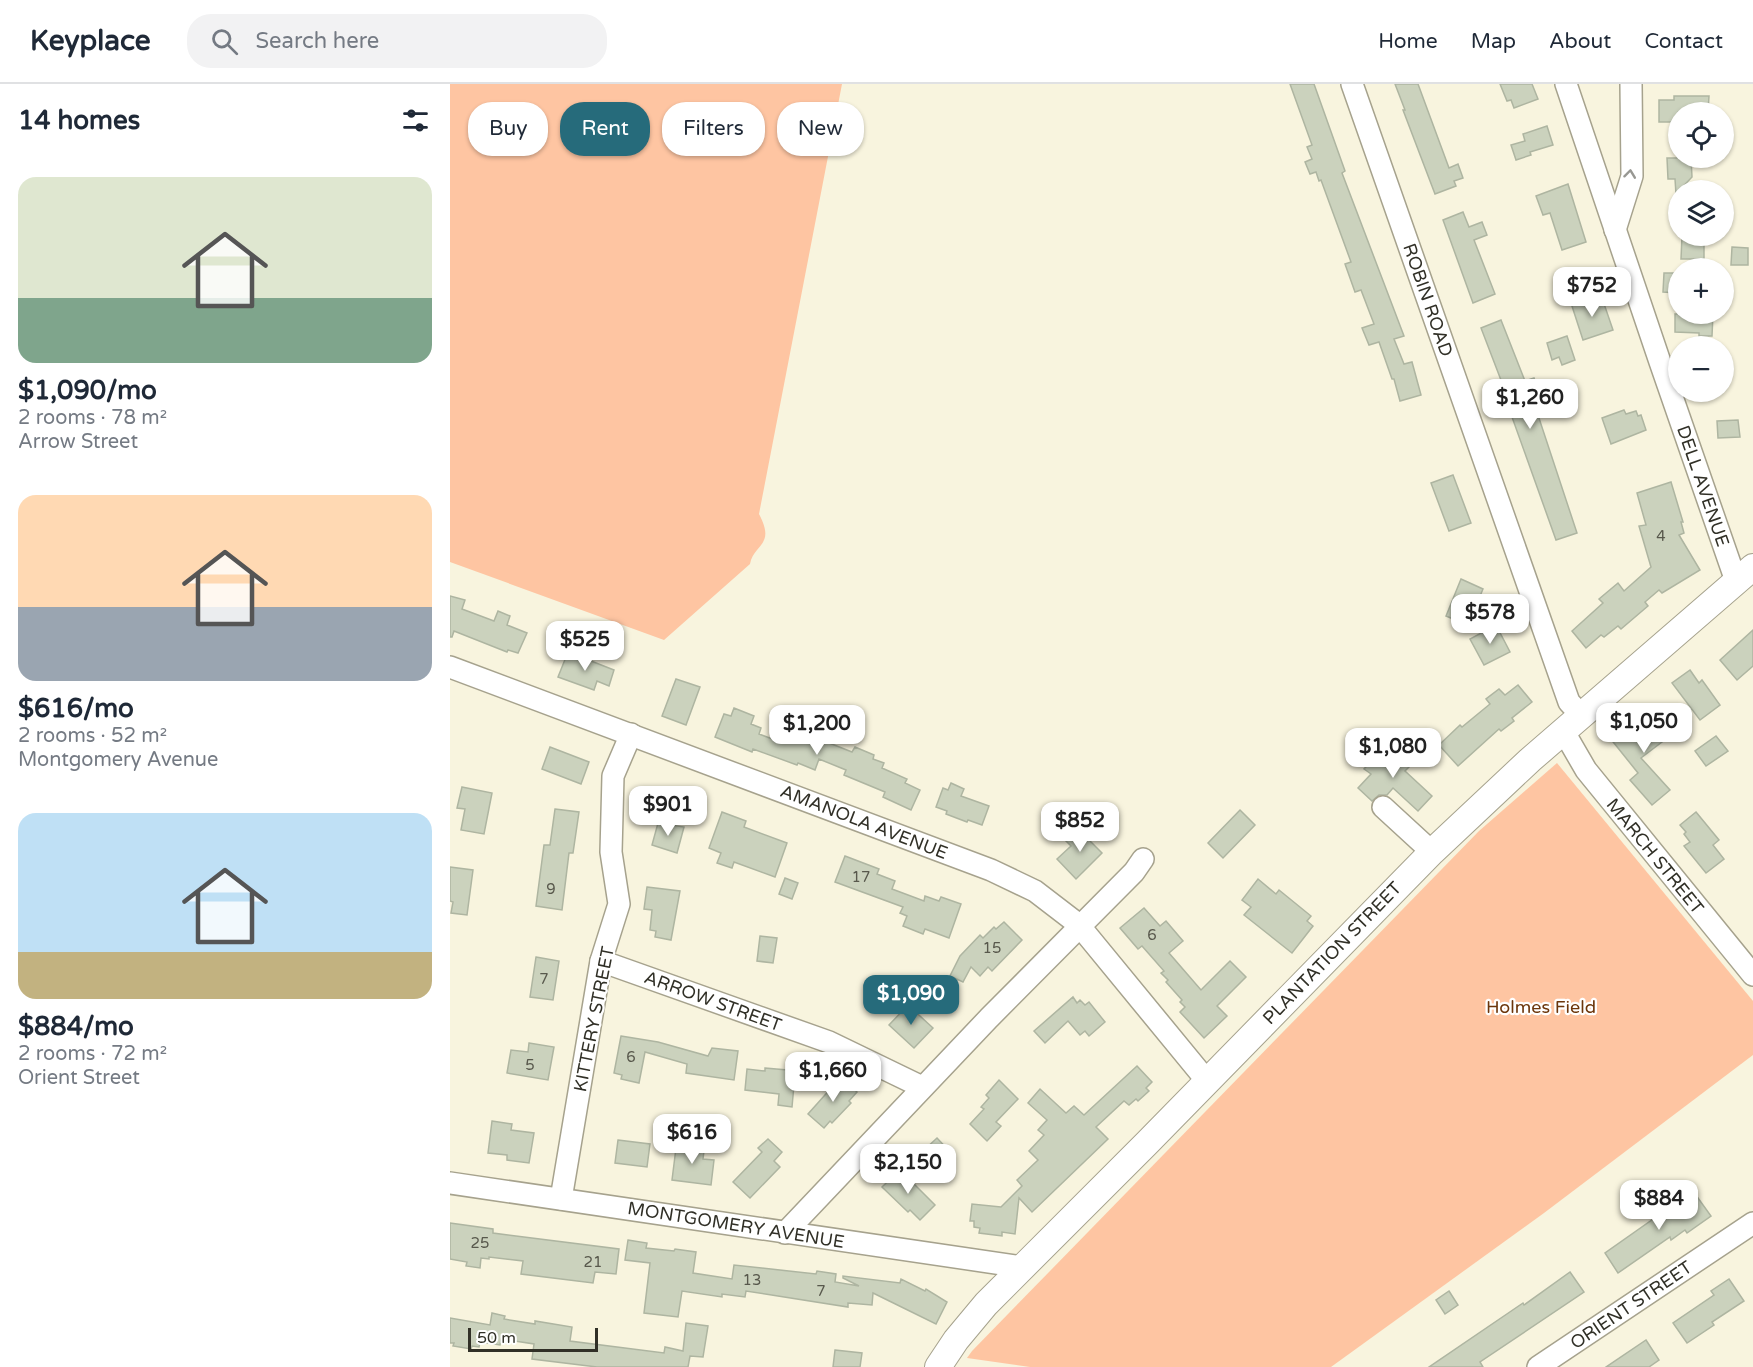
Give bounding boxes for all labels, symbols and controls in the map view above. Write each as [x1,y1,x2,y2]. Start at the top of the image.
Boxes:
search box [187,14,607,68]
text: Keyplace [30,24,151,58]
icon: search [208,25,241,58]
text: Search here [256,28,379,54]
text: Home [1378,29,1438,54]
text: Map [1471,29,1516,54]
text: About [1549,29,1611,54]
text: Contact [1644,29,1723,54]
chip: Buy [468,102,548,156]
chip: Rent [560,102,650,156]
chip: Filters [662,102,765,156]
chip: New [777,102,864,156]
map controls [1668,102,1734,402]
button: locate [1668,102,1734,168]
icon: filters [399,104,432,137]
text: 14 homes [18,105,140,136]
one-way arrow [1624,169,1636,179]
button: layers [1668,180,1734,246]
icon: home [171,216,279,324]
street label: ROBIN ROAD [1398,241,1458,359]
button: + [1668,258,1734,324]
pin: $752 [1556,267,1628,318]
text: $752 [1567,274,1617,298]
button: − [1668,336,1734,402]
text: $1,090/mo [18,375,157,406]
pin: $1,260 [1481,379,1579,430]
text: $1,260 [1496,386,1564,410]
text: 2 rooms · 78 m² [18,406,167,430]
street label: DELL AVENUE [1672,423,1734,549]
text: Arrow Street [18,430,138,454]
house number: 4 [1656,527,1666,545]
icon: home [171,534,279,642]
pin: $578 [1454,594,1526,645]
text: $578 [1465,601,1515,625]
pin: $525 [549,621,621,672]
text: $525 [560,628,610,652]
text: $616/mo [18,693,134,724]
pin: $1,050 [1595,703,1693,754]
pin: $1,200 [768,705,866,756]
text: $1,050 [1610,710,1678,734]
text: $1,200 [783,712,851,736]
text: 2 rooms · 52 m² [18,724,167,748]
pin: $1,080 [1344,728,1442,779]
text: $1,080 [1359,735,1427,759]
text: Montgomery Avenue [18,748,218,772]
street label: AMANOLA AVENUE [777,780,951,864]
pin: $901 [632,786,704,837]
text: $901 [643,793,693,817]
street label: MARCH STREET [1602,794,1708,918]
pin: $852 [1044,802,1116,853]
text: $852 [1055,809,1105,833]
icon: home [171,852,279,960]
house number: 17 [852,868,870,886]
street label: PLANTATION STREET [1258,877,1406,1029]
house number: 9 [546,880,556,898]
house number: 6 [1147,926,1157,944]
house number: 15 [983,939,1001,957]
street label: KITTERY STREET [569,944,619,1094]
street label: ARROW STREET [641,966,785,1036]
house number: 7 [539,970,549,988]
pin: $1,090 [862,975,960,1026]
text: $1,090 [877,982,945,1006]
park label: Holmes Field [1486,996,1596,1018]
text: $884/mo [18,1011,134,1042]
text: 2 rooms · 72 m² [18,1042,167,1066]
house number: 6 [626,1048,636,1066]
pin: $1,660 [784,1052,882,1103]
house number: 5 [525,1056,535,1074]
text: $1,660 [799,1059,867,1083]
text: Orient Street [18,1066,140,1090]
pin: $616 [656,1114,728,1165]
text: $616 [667,1121,717,1145]
pin: $2,150 [859,1144,957,1195]
text: $2,150 [874,1151,942,1175]
pin: $884 [1623,1180,1695,1231]
text: $884 [1634,1187,1684,1211]
street label: MONTGOMERY AVENUE [626,1197,846,1253]
house number: 25 [471,1234,489,1252]
house number: 21 [584,1253,602,1271]
street label: ORIENT STREET [1566,1256,1696,1354]
house number: 13 [743,1271,761,1289]
house number: 7 [816,1282,826,1300]
scale bar [468,1325,598,1352]
text: 50 m [477,1328,516,1348]

